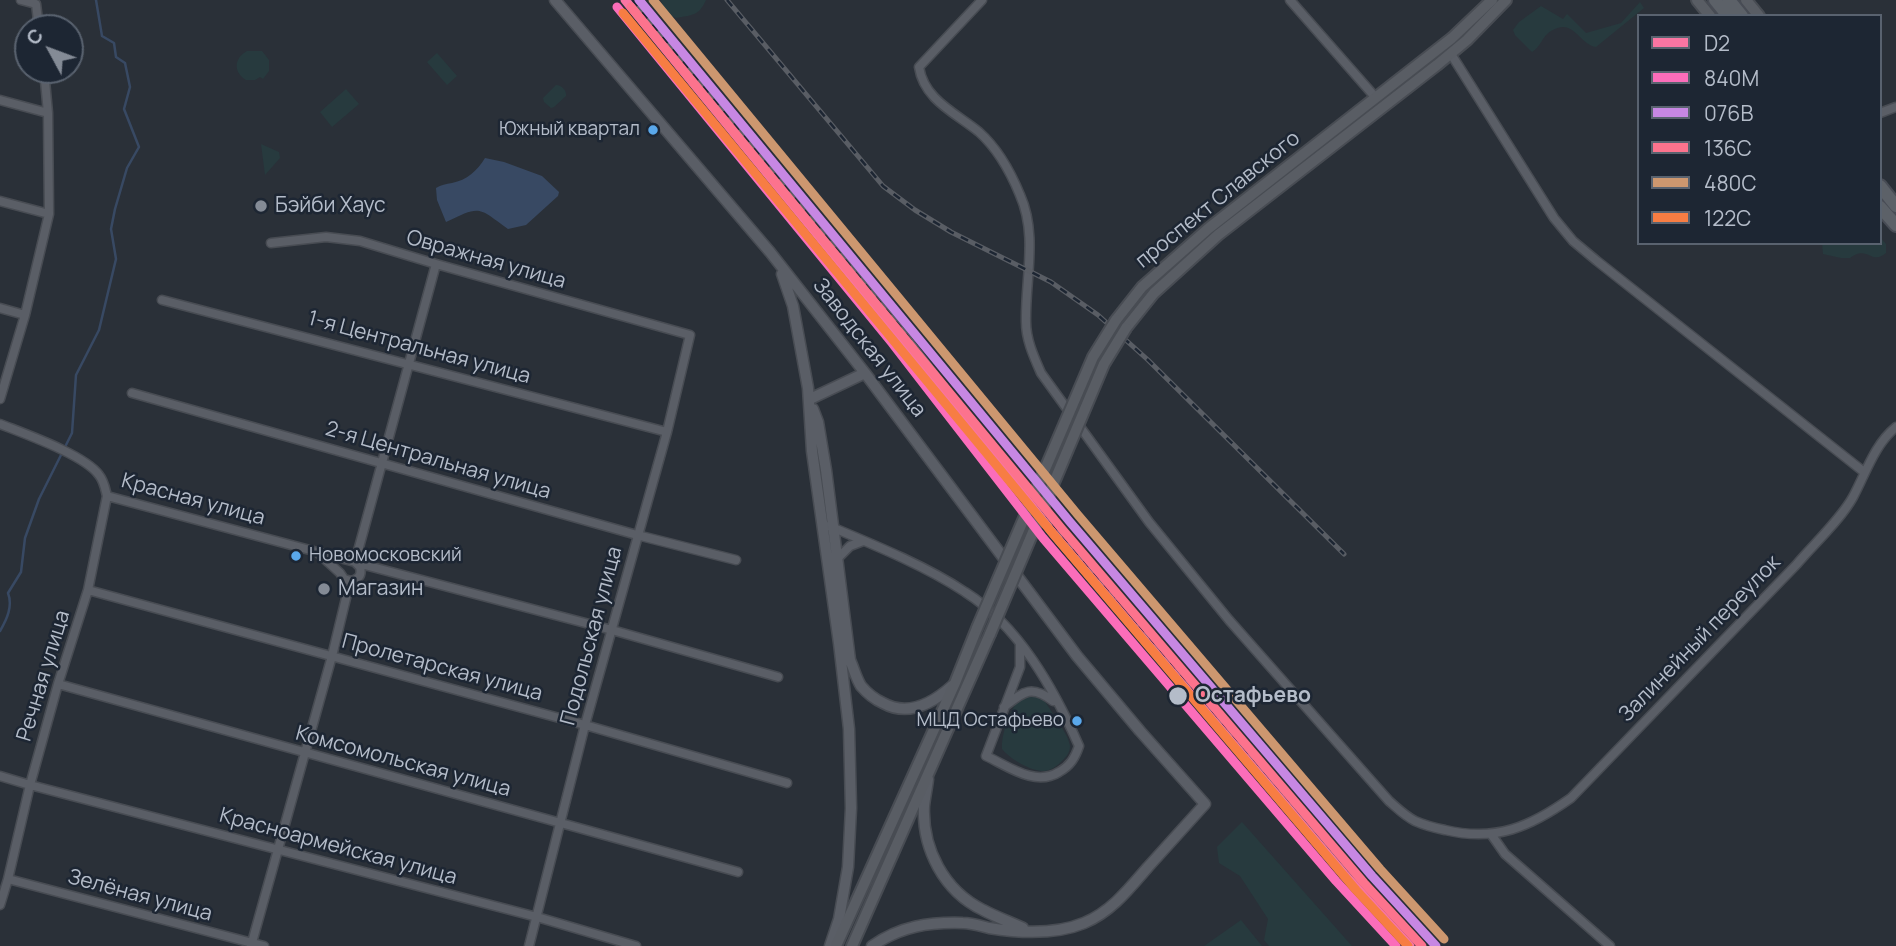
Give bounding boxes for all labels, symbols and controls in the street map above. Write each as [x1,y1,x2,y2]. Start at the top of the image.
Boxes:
north arrow [14,14,84,84]
legend [1637,14,1882,245]
text: С [20,23,49,50]
text: D2 [1704,29,1730,57]
text: 840М [1704,64,1759,92]
text: 076В [1704,99,1753,127]
place label: Южный квартал [499,119,640,141]
marker: Южный квартал [646,123,660,137]
street label: проспект Славского [1131,126,1305,274]
text: 136С [1704,134,1752,162]
text: 480С [1704,169,1756,197]
place label: Бэйби Хаус [275,193,386,219]
marker: Бэйби Хаус [253,198,269,214]
text: 122С [1704,204,1751,232]
street label: Овражная улица [404,225,568,295]
street label: Заводская улица [807,274,931,422]
street label: 1-я Центральная улица [305,306,533,390]
street label: 2-я Центральная улица [322,417,554,505]
street label: Красная улица [119,469,267,531]
street label: Подольская улица [556,544,628,728]
place label: Новомосковский [309,545,462,567]
marker: Новомосковский [289,549,303,563]
street label: Залинейный переулок [1614,550,1786,728]
place label: Магазин [338,576,423,602]
marker: Магазин [316,581,332,597]
street label: Речная улица [12,607,76,745]
street label: Пролетарская улица [339,629,545,707]
place label: Остафьево [1195,683,1311,709]
marker: Остафьево [1167,685,1189,707]
place label: МЦД Остафьево [916,710,1064,732]
marker: МЦД Остафьево [1070,714,1084,728]
street label: Комсомольская улица [293,721,513,803]
street label: Красноармейская улица [217,803,459,891]
street label: Зелёная улица [65,865,215,927]

